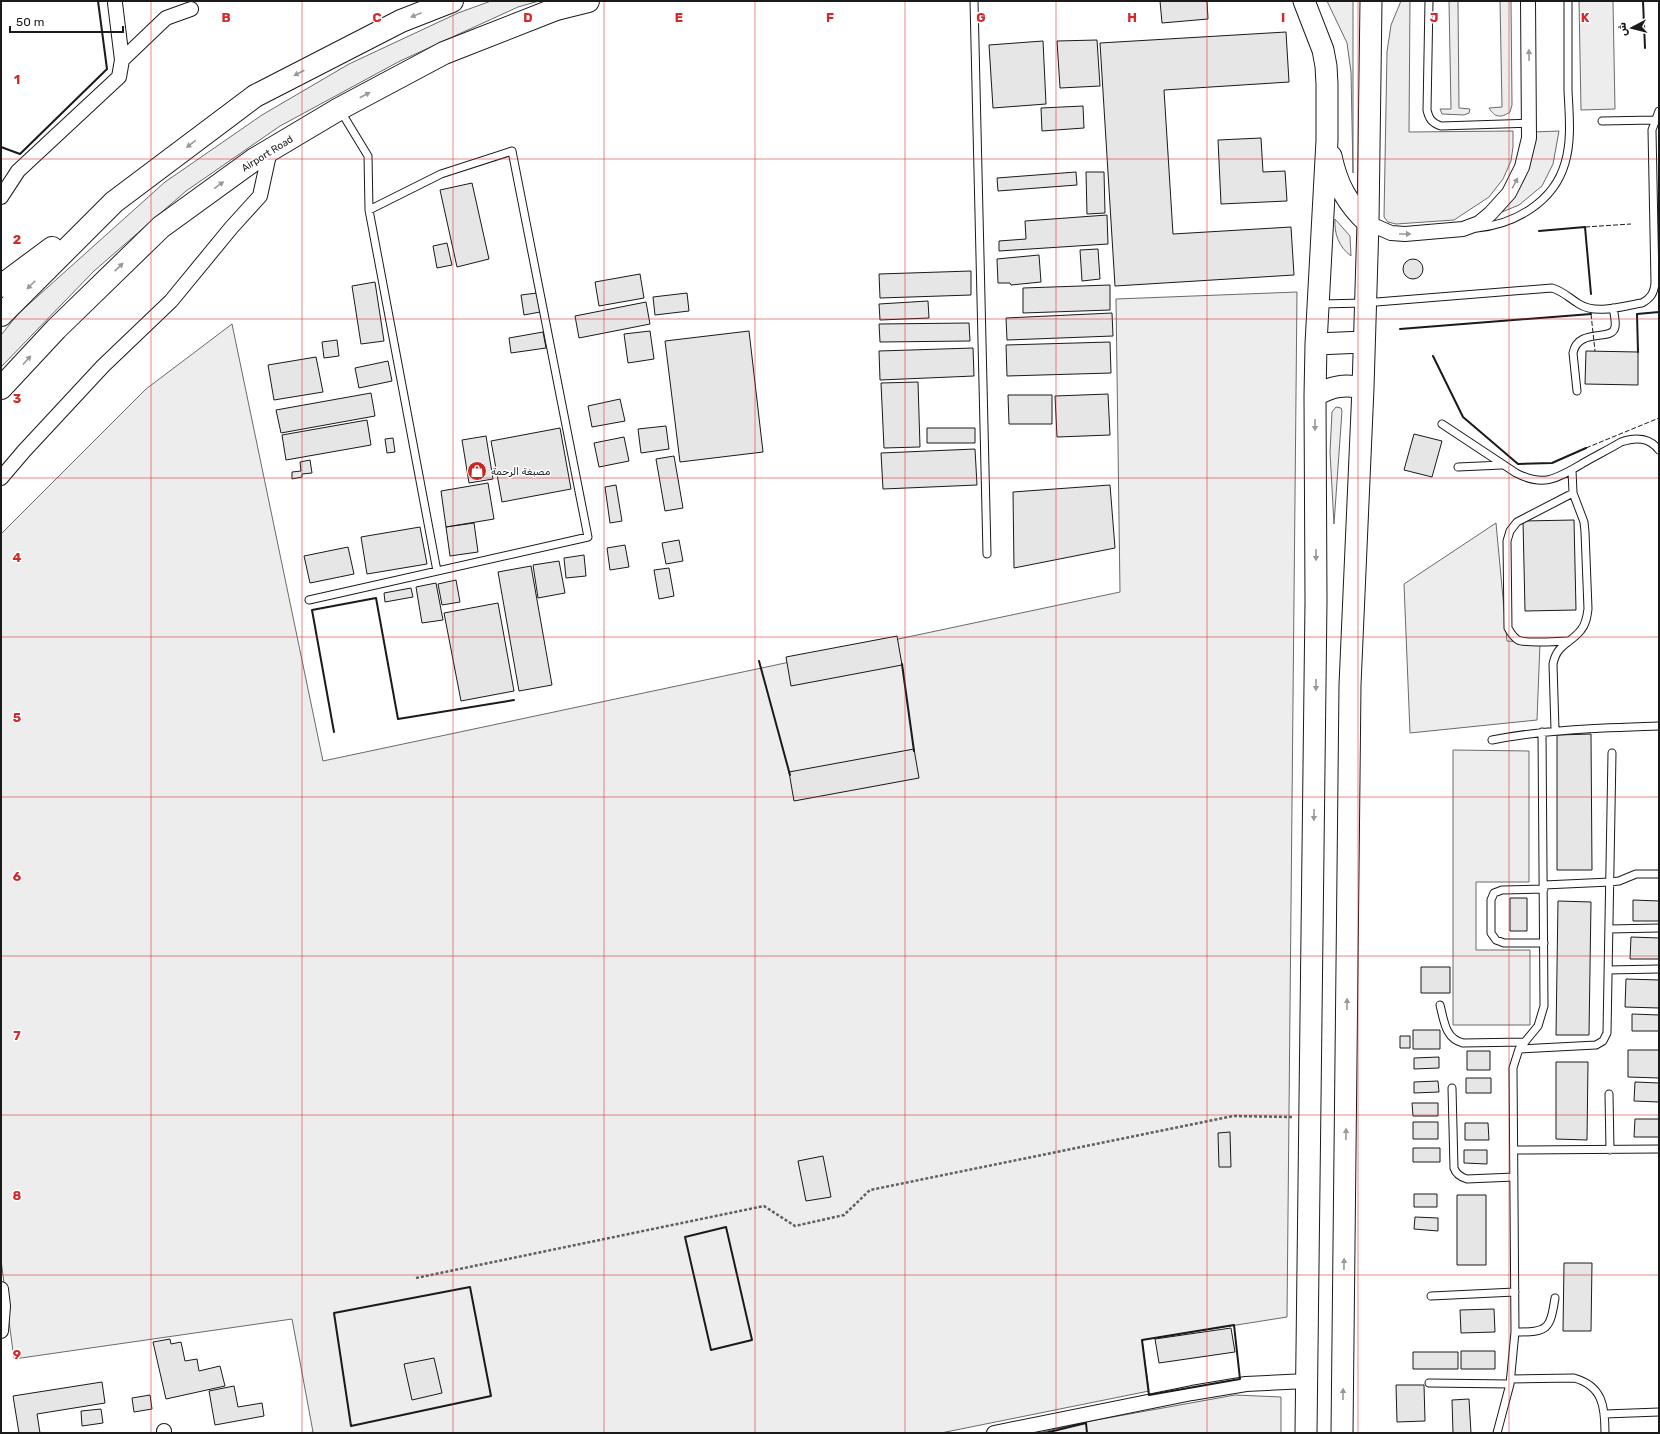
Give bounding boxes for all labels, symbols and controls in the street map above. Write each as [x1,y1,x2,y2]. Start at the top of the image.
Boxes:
scale bar [10,8,123,34]
north arrow [1612,8,1652,48]
text: B [221,10,231,25]
text: C [372,10,382,25]
text: D [523,10,533,25]
text: E [675,10,683,25]
text: F [826,10,834,25]
text: G [976,10,986,25]
text: H [1127,10,1137,25]
text: I [1281,10,1285,25]
text: J [1430,10,1438,25]
text: K [1581,10,1590,25]
one-way arrow [409,13,421,19]
text: 50 m [16,15,44,29]
text: ش [1615,21,1630,37]
one-way arrow [1526,48,1532,61]
one-way arrow [293,70,305,76]
text: 1 [14,72,20,87]
one-way arrow [360,92,371,99]
street label: Airport Road [240,133,296,174]
one-way arrow [185,140,196,148]
one-way arrow [1512,177,1518,188]
one-way arrow [214,181,224,189]
one-way arrow [1399,231,1412,237]
text: 2 [13,232,21,247]
one-way arrow [114,263,124,272]
one-way arrow [26,280,36,290]
one-way arrow [23,354,32,365]
text: 3 [13,391,22,406]
one-way arrow [1312,419,1318,432]
shop icon: مصبغة الرحمة [466,460,488,482]
place label: مصبغة الرحمة [491,466,551,478]
one-way arrow [1313,549,1319,562]
text: 4 [13,550,22,565]
one-way arrow [1313,679,1319,692]
text: 5 [13,710,21,725]
one-way arrow [1311,809,1317,822]
text: 6 [13,869,22,884]
one-way arrow [1344,997,1350,1010]
text: 7 [13,1028,21,1043]
one-way arrow [1342,1128,1349,1140]
text: 8 [13,1188,22,1203]
one-way arrow [1341,1257,1347,1270]
text: 9 [13,1347,21,1362]
one-way arrow [1340,1387,1346,1400]

